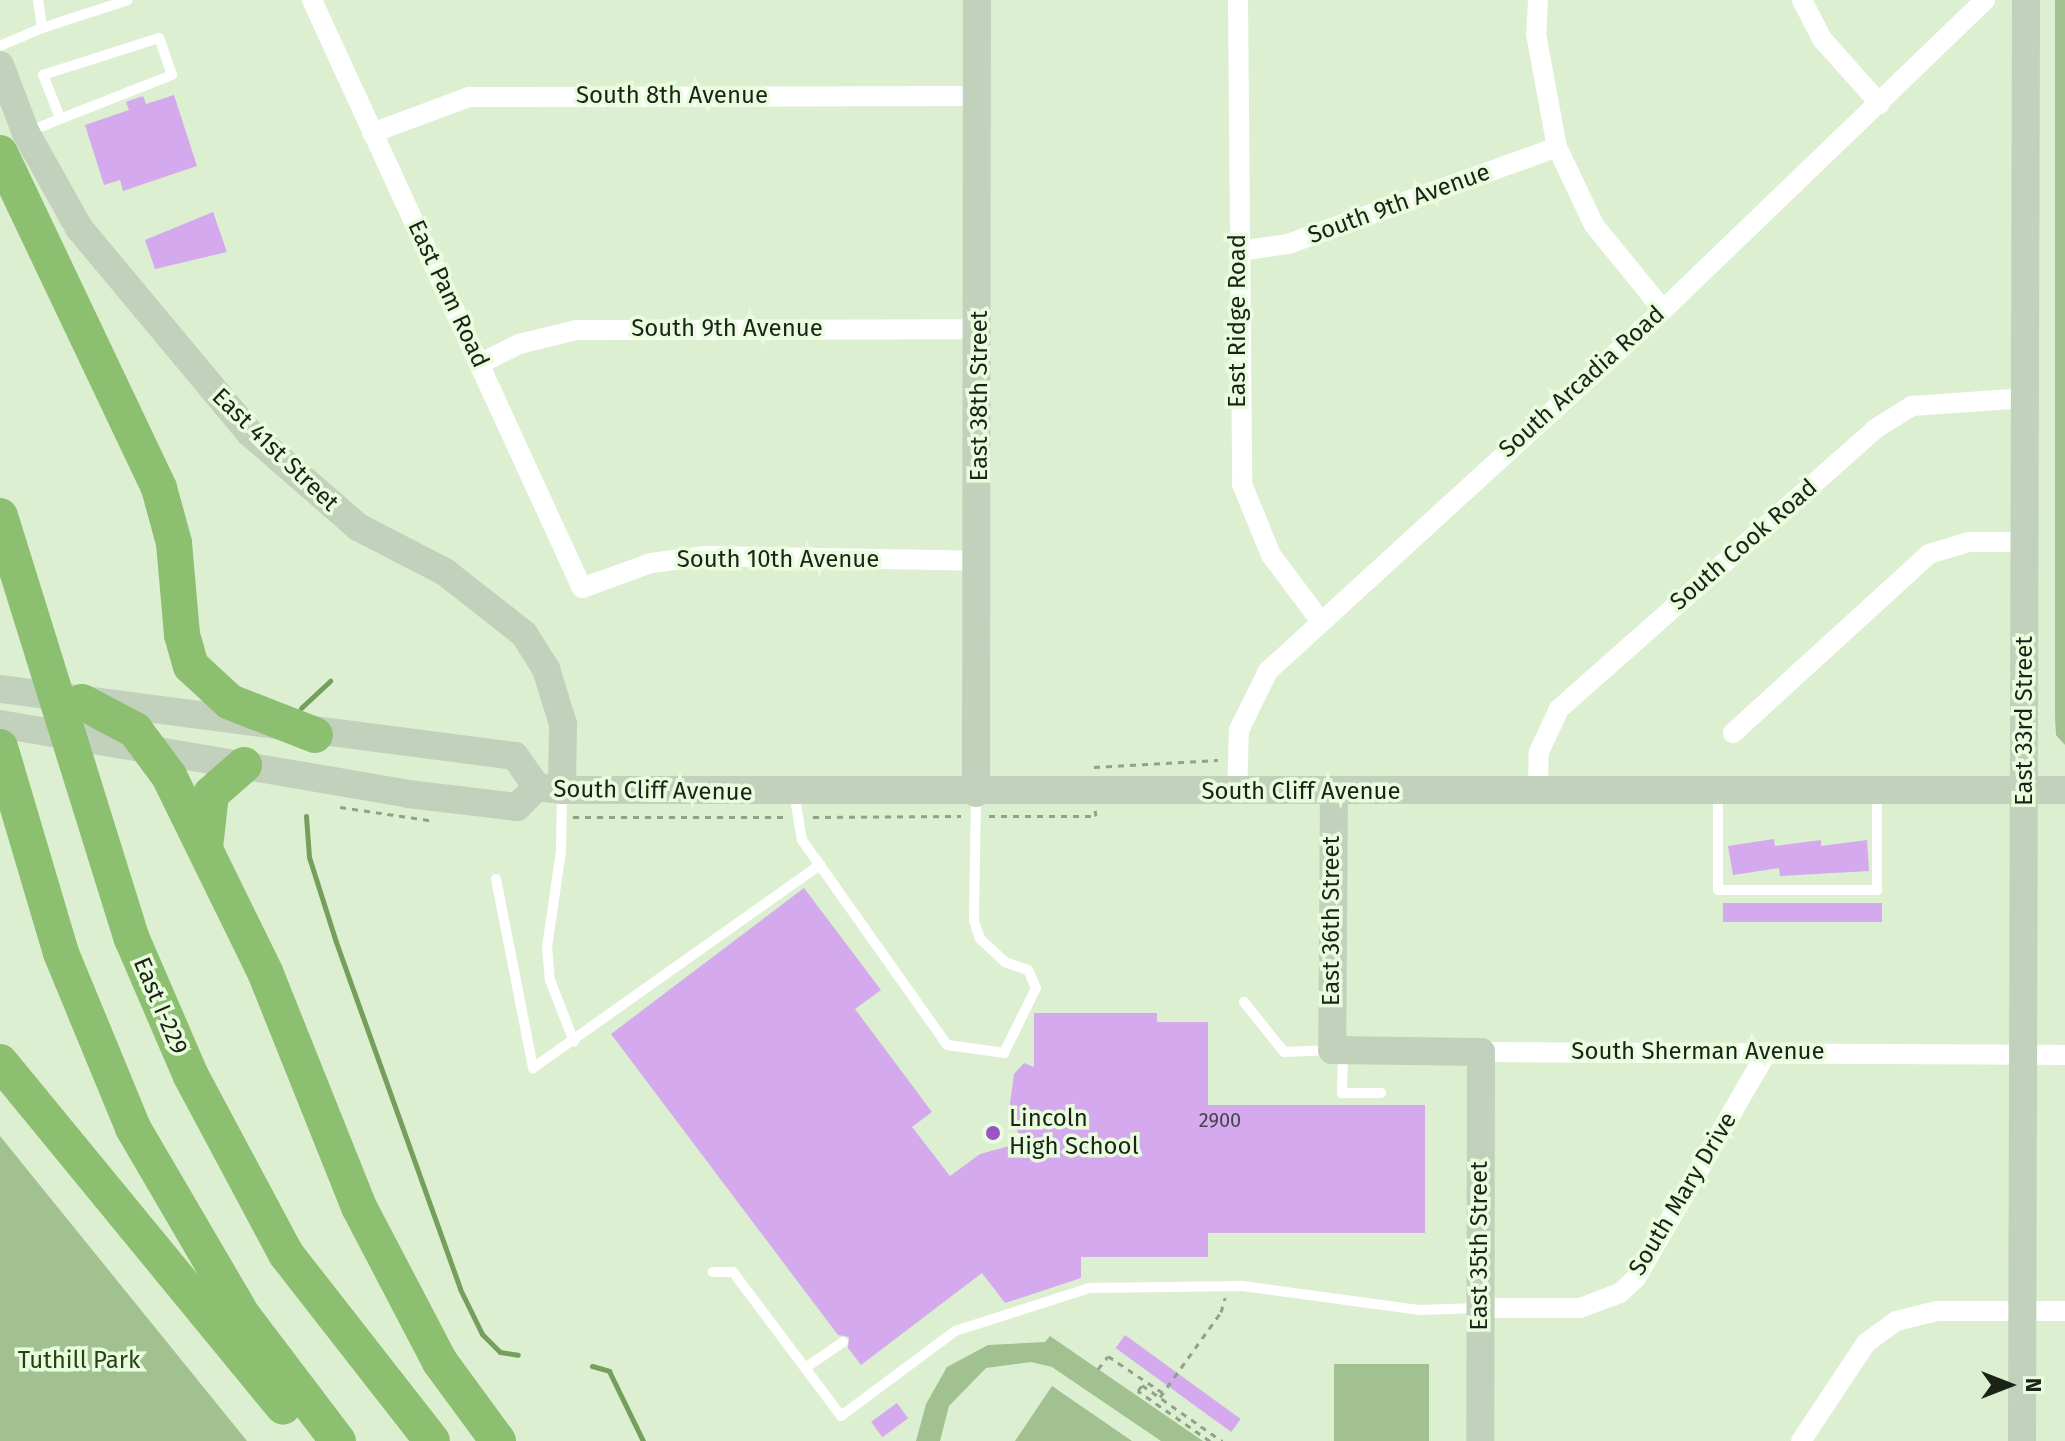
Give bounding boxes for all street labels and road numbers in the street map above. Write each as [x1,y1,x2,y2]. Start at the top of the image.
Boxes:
street label: South 8th Avenue [576,82,768,110]
street label: South 9th Avenue [1304,158,1494,250]
street label: East Pam Road [401,216,495,372]
street label: East Ridge Road [1224,234,1252,408]
street label: South Arcadia Road [1493,300,1671,464]
street label: East 38th Street [966,311,994,481]
street label: South 9th Avenue [631,315,823,343]
street label: East 41st Street [206,382,344,518]
street label: South Cook Road [1665,473,1823,617]
street label: South 10th Avenue [677,546,879,574]
street label: East 33rd Street [2011,636,2039,806]
street label: South Cliff Avenue [553,775,753,807]
street label: South Cliff Avenue [1201,778,1401,806]
street label: East 36th Street [1318,836,1346,1006]
street label: East I-229 [127,953,193,1059]
street label: South Sherman Avenue [1571,1038,1825,1066]
street label: South Mary Drive [1623,1107,1743,1281]
street label: East 35th Street [1466,1161,1494,1331]

